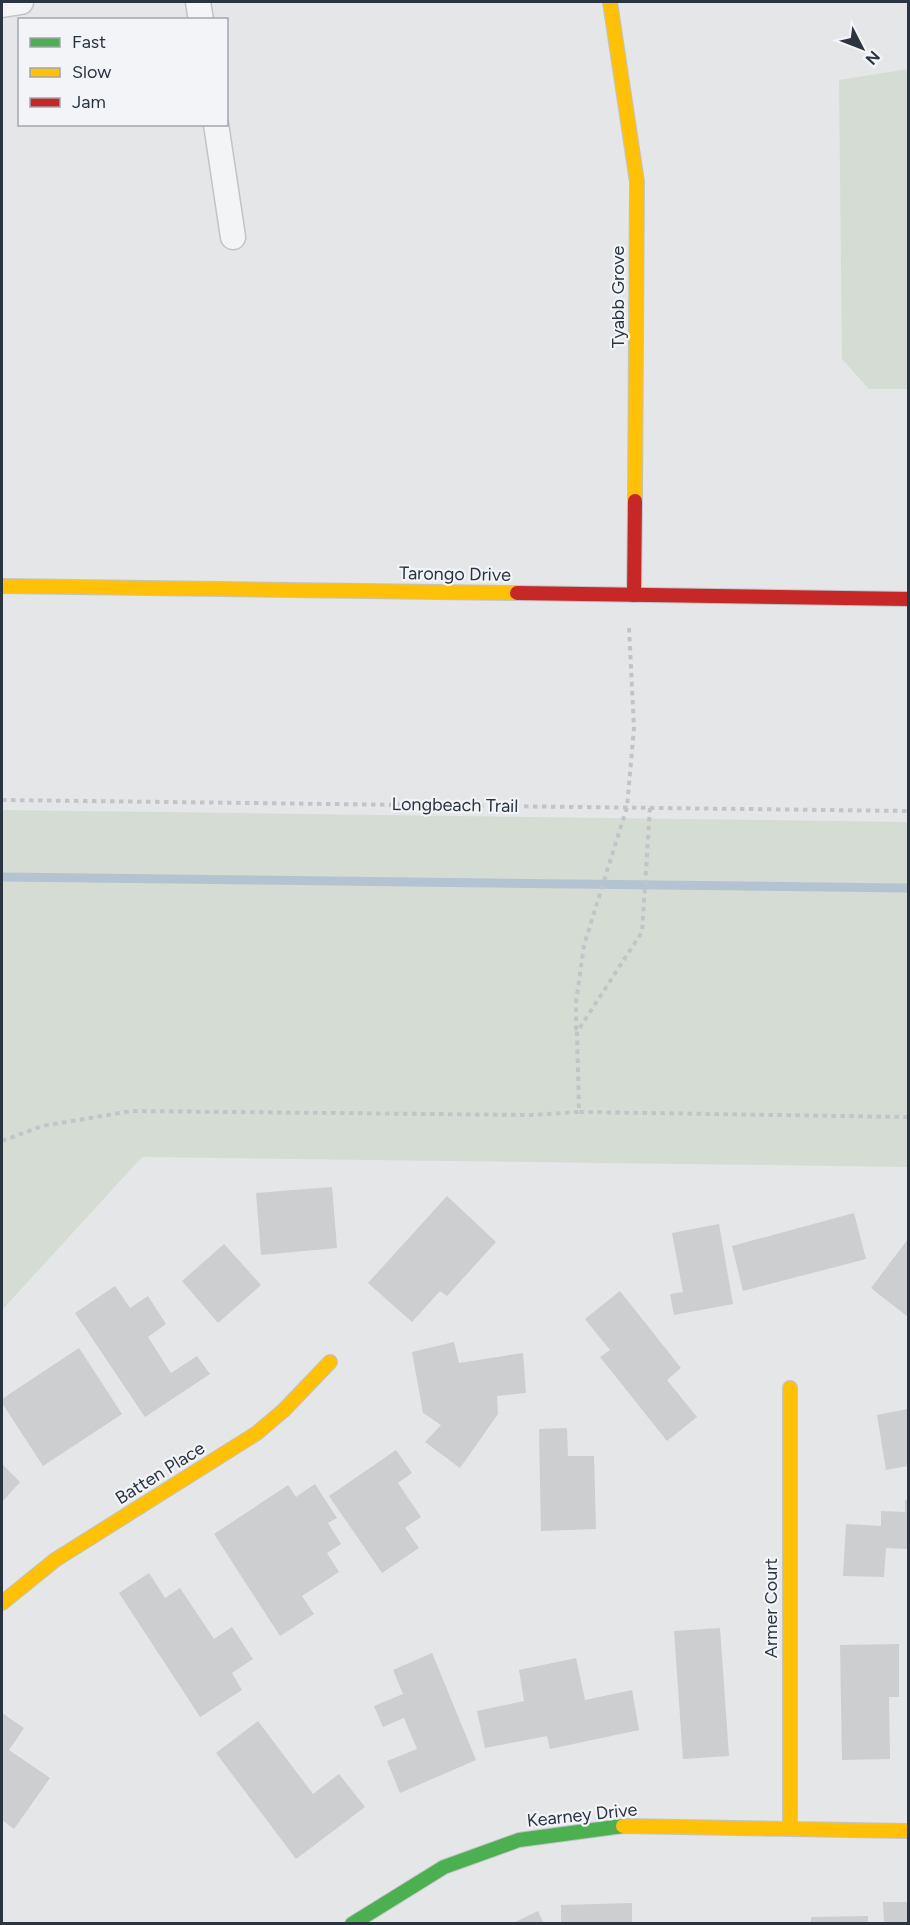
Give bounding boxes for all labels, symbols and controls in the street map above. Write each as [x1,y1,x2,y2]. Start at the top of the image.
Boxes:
legend [18,18,228,126]
north arrow [832,18,892,78]
text: Fast [72,31,106,53]
text: N [862,47,884,69]
text: Slow [72,61,111,83]
text: Jam [72,91,106,113]
street label: Tyabb Grove [607,246,629,348]
street label: Tarongo Drive [399,562,511,586]
street label: Longbeach Trail [391,793,519,817]
street label: Batten Place [111,1437,209,1509]
street label: Armer Court [760,1558,782,1658]
street label: Kearney Drive [526,1798,639,1832]

